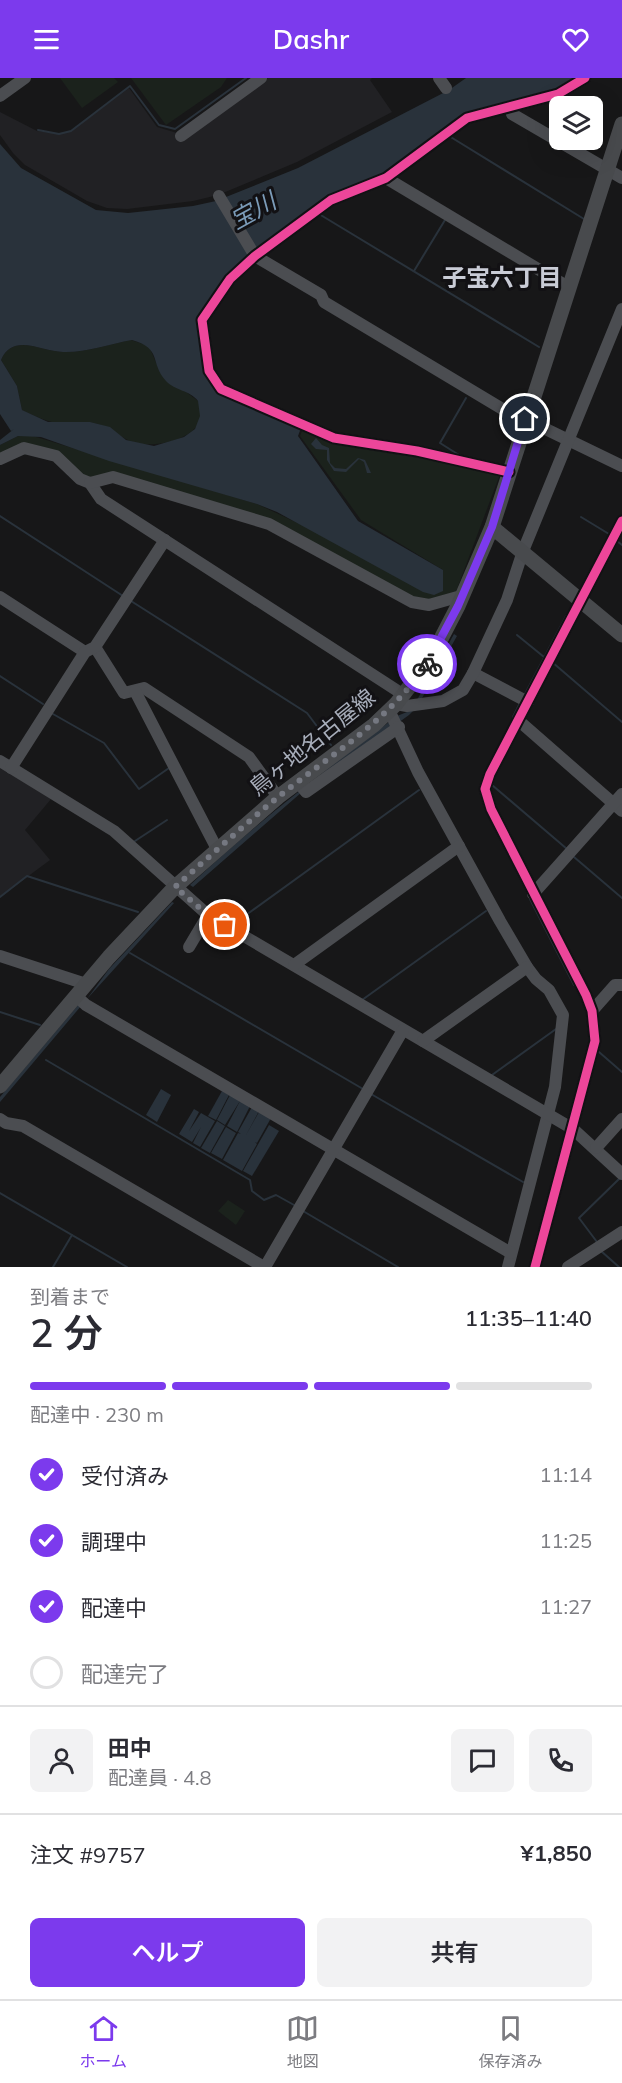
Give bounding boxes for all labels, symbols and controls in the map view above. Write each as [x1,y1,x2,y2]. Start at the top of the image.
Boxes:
text: Dashr [273,22,349,56]
icon: menu [30,23,63,56]
icon: heart [559,23,592,56]
map controls [549,96,603,150]
button: layers [549,96,603,150]
water label: 宝川 [224,184,283,235]
district label: 子宝六丁目 [442,262,562,292]
pin [499,393,550,444]
icon: home [508,402,541,435]
courier [397,634,457,694]
icon: bike [411,648,444,681]
street label: 鳥ヶ地名古屋線 [243,683,381,801]
pin [199,899,250,950]
icon: bag [208,908,241,941]
text: 到着まで [30,1284,110,1309]
text: 11:35–11:40 [465,1304,592,1332]
text: 2 分 [30,1308,103,1357]
text: 配達中 · 230 m [30,1402,164,1427]
icon: check [30,1458,63,1491]
text: 受付済み [81,1462,169,1490]
text: 11:14 [539,1462,592,1487]
icon: check [30,1524,63,1557]
text: 調理中 [81,1528,147,1556]
text: 11:25 [539,1528,592,1553]
icon: check [30,1590,63,1623]
text: 配達中 [81,1594,147,1622]
text: 11:27 [539,1594,592,1619]
text: 配達完了 [81,1660,169,1688]
button: person [30,1729,93,1792]
button: chat [451,1729,514,1792]
button: phone [529,1729,592,1792]
text: 田中 [108,1734,152,1762]
text: 配達員 · 4.8 [108,1765,212,1790]
text: ¥1,850 [521,1839,592,1867]
text: 注文 #9757 [30,1841,146,1869]
button: ヘルプ [30,1918,305,1987]
button: 共有 [317,1918,592,1987]
tab: ホーム [80,2012,127,2072]
tab: 地図 [286,2012,319,2072]
tab: 保存済み [478,2012,542,2072]

